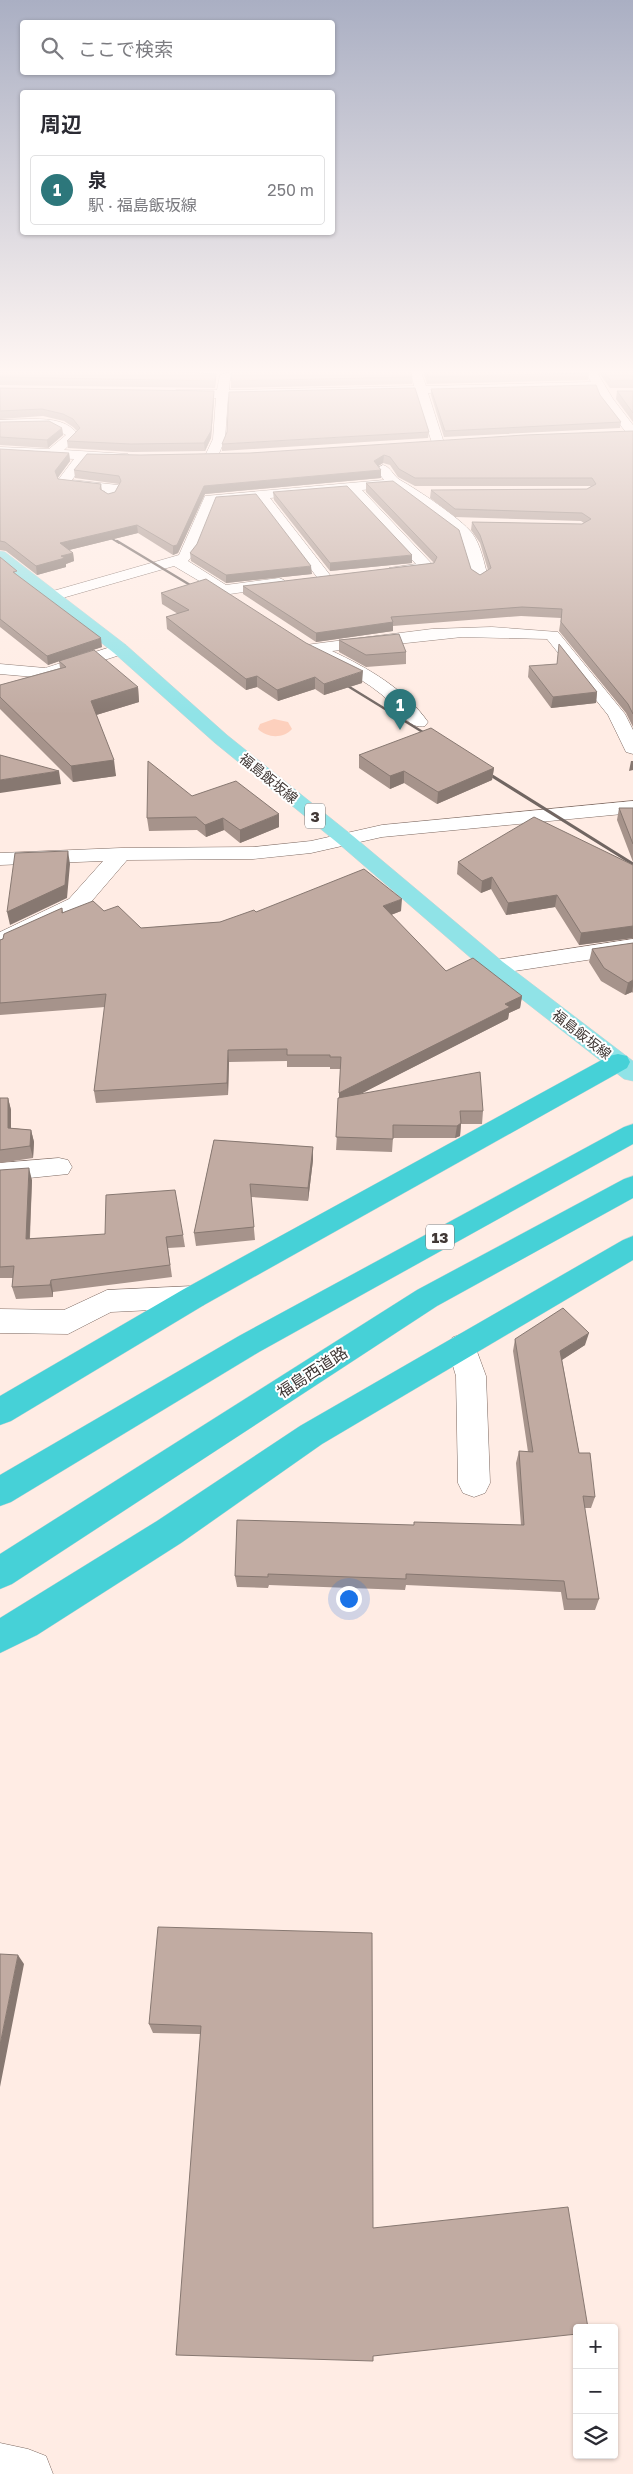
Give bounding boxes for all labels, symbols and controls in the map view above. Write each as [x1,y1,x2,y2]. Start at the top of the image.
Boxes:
search box [20,20,335,75]
icon: search [38,34,66,62]
text: ここで検索 [78,37,173,60]
text: 周辺 [40,111,82,137]
text: 泉 [88,168,107,191]
text: 1 [53,180,61,200]
text: 250 m [267,180,314,200]
text: 駅 · 福島飯坂線 [88,195,197,215]
pin: 1 [384,689,416,730]
street label: 福島飯坂線 [236,749,302,807]
road number: 3 [305,804,325,828]
street label: 福島飯坂線 [549,1006,615,1062]
road number: 13 [426,1224,454,1250]
street label: 福島西道路 [273,1342,351,1402]
your location [336,1586,362,1612]
map controls [573,2324,618,2459]
button: + [573,2324,618,2369]
button: − [573,2369,618,2414]
button: layers [573,2414,618,2459]

